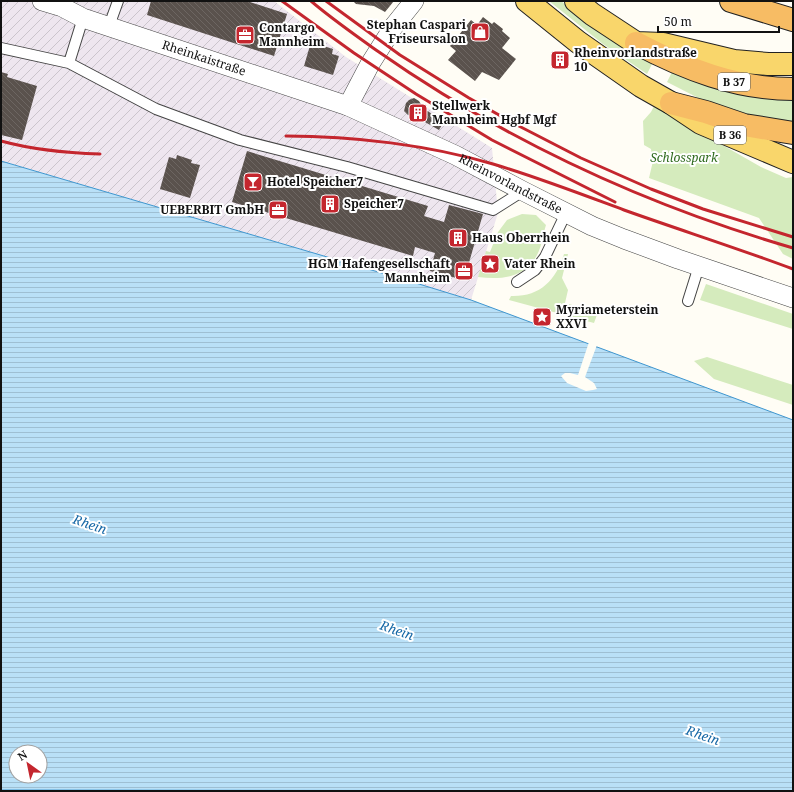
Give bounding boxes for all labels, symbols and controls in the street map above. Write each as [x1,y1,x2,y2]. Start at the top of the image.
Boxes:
scale bar [658,8,779,34]
text: 50 m [664,13,692,30]
place label: Stephan Caspari Friseursalon [367,16,467,47]
place label: Contargo Mannheim [259,19,325,50]
shop icon: Stephan Caspari Friseursalon [469,21,491,43]
office icon: Contargo Mannheim [234,24,256,46]
street label: Rheinkaistraße [160,36,248,79]
place label: Rheinvorlandstraße 10 [574,44,697,75]
building icon: Rheinvorlandstraße 10 [549,49,571,71]
road number: B 37 [718,73,750,91]
place label: Stellwerk Mannheim Hgbf Mgf [432,97,557,128]
building icon: Stellwerk Mannheim Hgbf Mgf [407,102,429,124]
road number: B 36 [714,126,746,144]
street label: Rheinvorlandstraße [456,149,565,218]
park label: Schlosspark [650,149,719,166]
bar icon: Hotel Speicher7 [242,171,264,193]
place label: Hotel Speicher7 [267,173,364,190]
building icon: Speicher7 [319,193,341,215]
place label: Speicher7 [344,195,404,212]
office icon: UEBERBIT GmbH [267,199,289,221]
place label: UEBERBIT GmbH [160,201,264,218]
building icon: Haus Oberrhein [447,227,469,249]
place label: Haus Oberrhein [472,229,570,246]
place icon: Vater Rhein [479,253,501,275]
place label: HGM Hafengesellschaft Mannheim [308,255,450,286]
place label: Vater Rhein [504,255,576,272]
office icon: HGM Hafengesellschaft Mannheim [453,260,475,282]
place label: Myriameterstein XXVI [556,301,659,332]
place icon: Myriameterstein XXVI [531,306,553,328]
water label: Rhein [70,510,109,538]
water label: Rhein [377,616,416,644]
water label: Rhein [683,721,722,749]
north arrow [8,744,48,784]
text: N [15,746,30,764]

